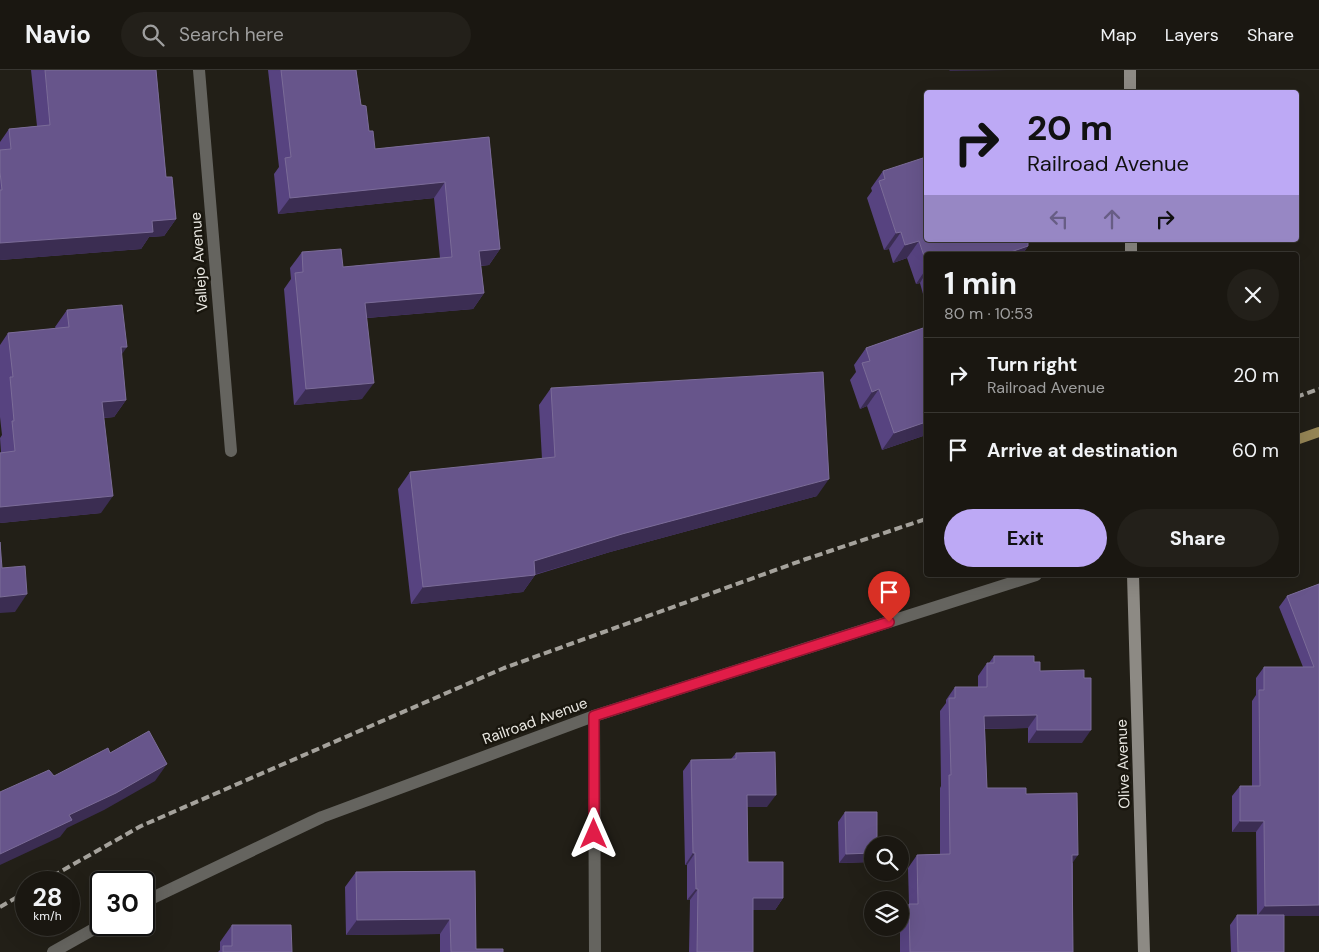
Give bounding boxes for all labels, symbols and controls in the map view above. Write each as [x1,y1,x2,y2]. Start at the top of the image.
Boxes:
search box [121,12,471,57]
text: Navio [25,19,91,50]
icon: search [139,21,167,49]
text: Search here [179,22,284,47]
text: Map [1101,23,1137,47]
text: Layers [1165,23,1219,47]
text: Share [1247,23,1294,47]
text: 20 m [1027,105,1113,151]
icon: right [944,110,1009,175]
text: Railroad Avenue [1027,149,1189,178]
icon: left [1045,205,1073,233]
icon: ahead [1098,205,1126,233]
icon: right [1151,205,1179,233]
street label: Vallejo Avenue [186,211,212,313]
text: 1 min [944,264,1017,303]
button: close [1227,269,1279,321]
text: 80 m · 10:53 [944,303,1033,324]
text: Turn right [987,352,1077,377]
icon: right [944,361,972,389]
text: 20 m [1233,363,1279,388]
text: Railroad Avenue [987,377,1105,398]
icon: arrive [944,436,972,464]
text: Arrive at destination [987,438,1178,463]
text: 60 m [1232,438,1279,463]
button: Exit [944,509,1107,567]
button: Share [1117,509,1279,567]
pin [868,571,910,622]
icon: arrive [875,578,903,606]
street label: Railroad Avenue [480,693,590,749]
street label: Olive Avenue [1111,719,1135,809]
position arrow [567,807,619,859]
map controls [864,836,909,936]
button: search [864,836,909,881]
speed limit sign: 30 [90,871,155,936]
text: 28 [32,881,63,914]
button: layers [864,891,909,936]
text: km/h [33,908,62,924]

